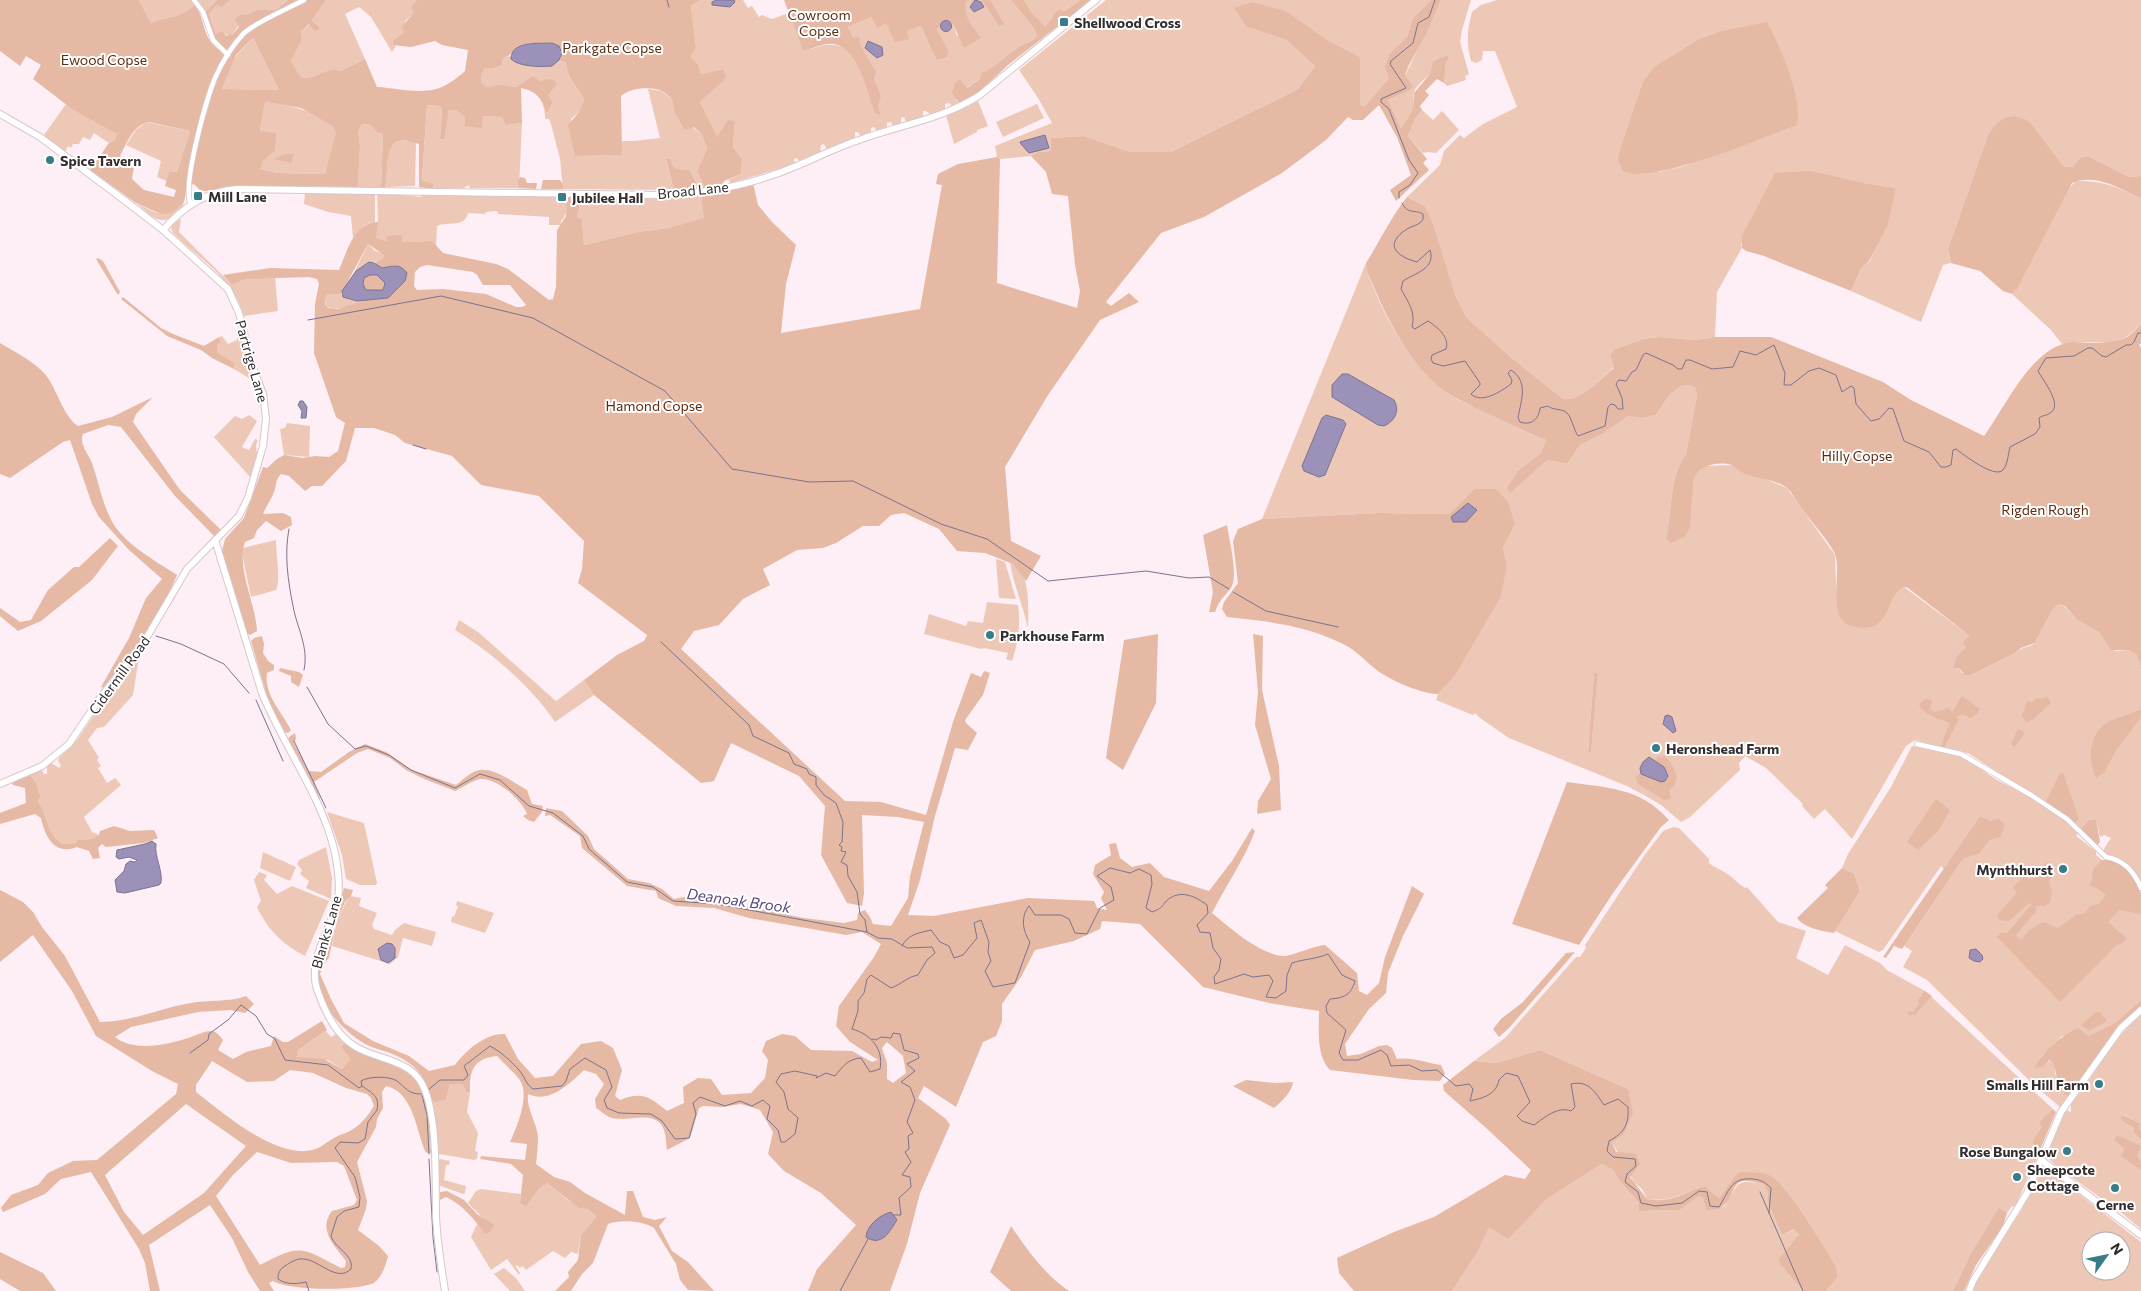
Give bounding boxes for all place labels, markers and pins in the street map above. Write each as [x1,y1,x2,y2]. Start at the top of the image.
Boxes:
place label: Shellwood Cross [1074,14,1181,31]
marker: Shellwood Cross [1058,16,1070,28]
place label: Spice Tavern [60,152,141,169]
marker: Spice Tavern [44,154,56,166]
place label: Mill Lane [208,188,267,205]
place label: Jubilee Hall [572,189,643,206]
marker: Mill Lane [192,190,204,202]
marker: Jubilee Hall [556,191,568,203]
place label: Parkhouse Farm [1000,627,1104,644]
marker: Parkhouse Farm [984,629,996,641]
place label: Heronshead Farm [1666,740,1779,757]
marker: Heronshead Farm [1650,742,1662,754]
place label: Mynthhurst [1976,861,2053,878]
marker: Mynthhurst [2057,863,2069,875]
place label: Smalls Hill Farm [1986,1076,2089,1093]
marker: Smalls Hill Farm [2093,1078,2105,1090]
place label: Rose Bungalow [1959,1143,2057,1160]
marker: Rose Bungalow [2061,1145,2073,1157]
place label: Sheepcote Cottage [2027,1161,2095,1194]
marker: Sheepcote Cottage [2011,1171,2023,1183]
marker: Cerne [2109,1182,2121,1194]
place label: Cerne [2096,1196,2134,1213]

